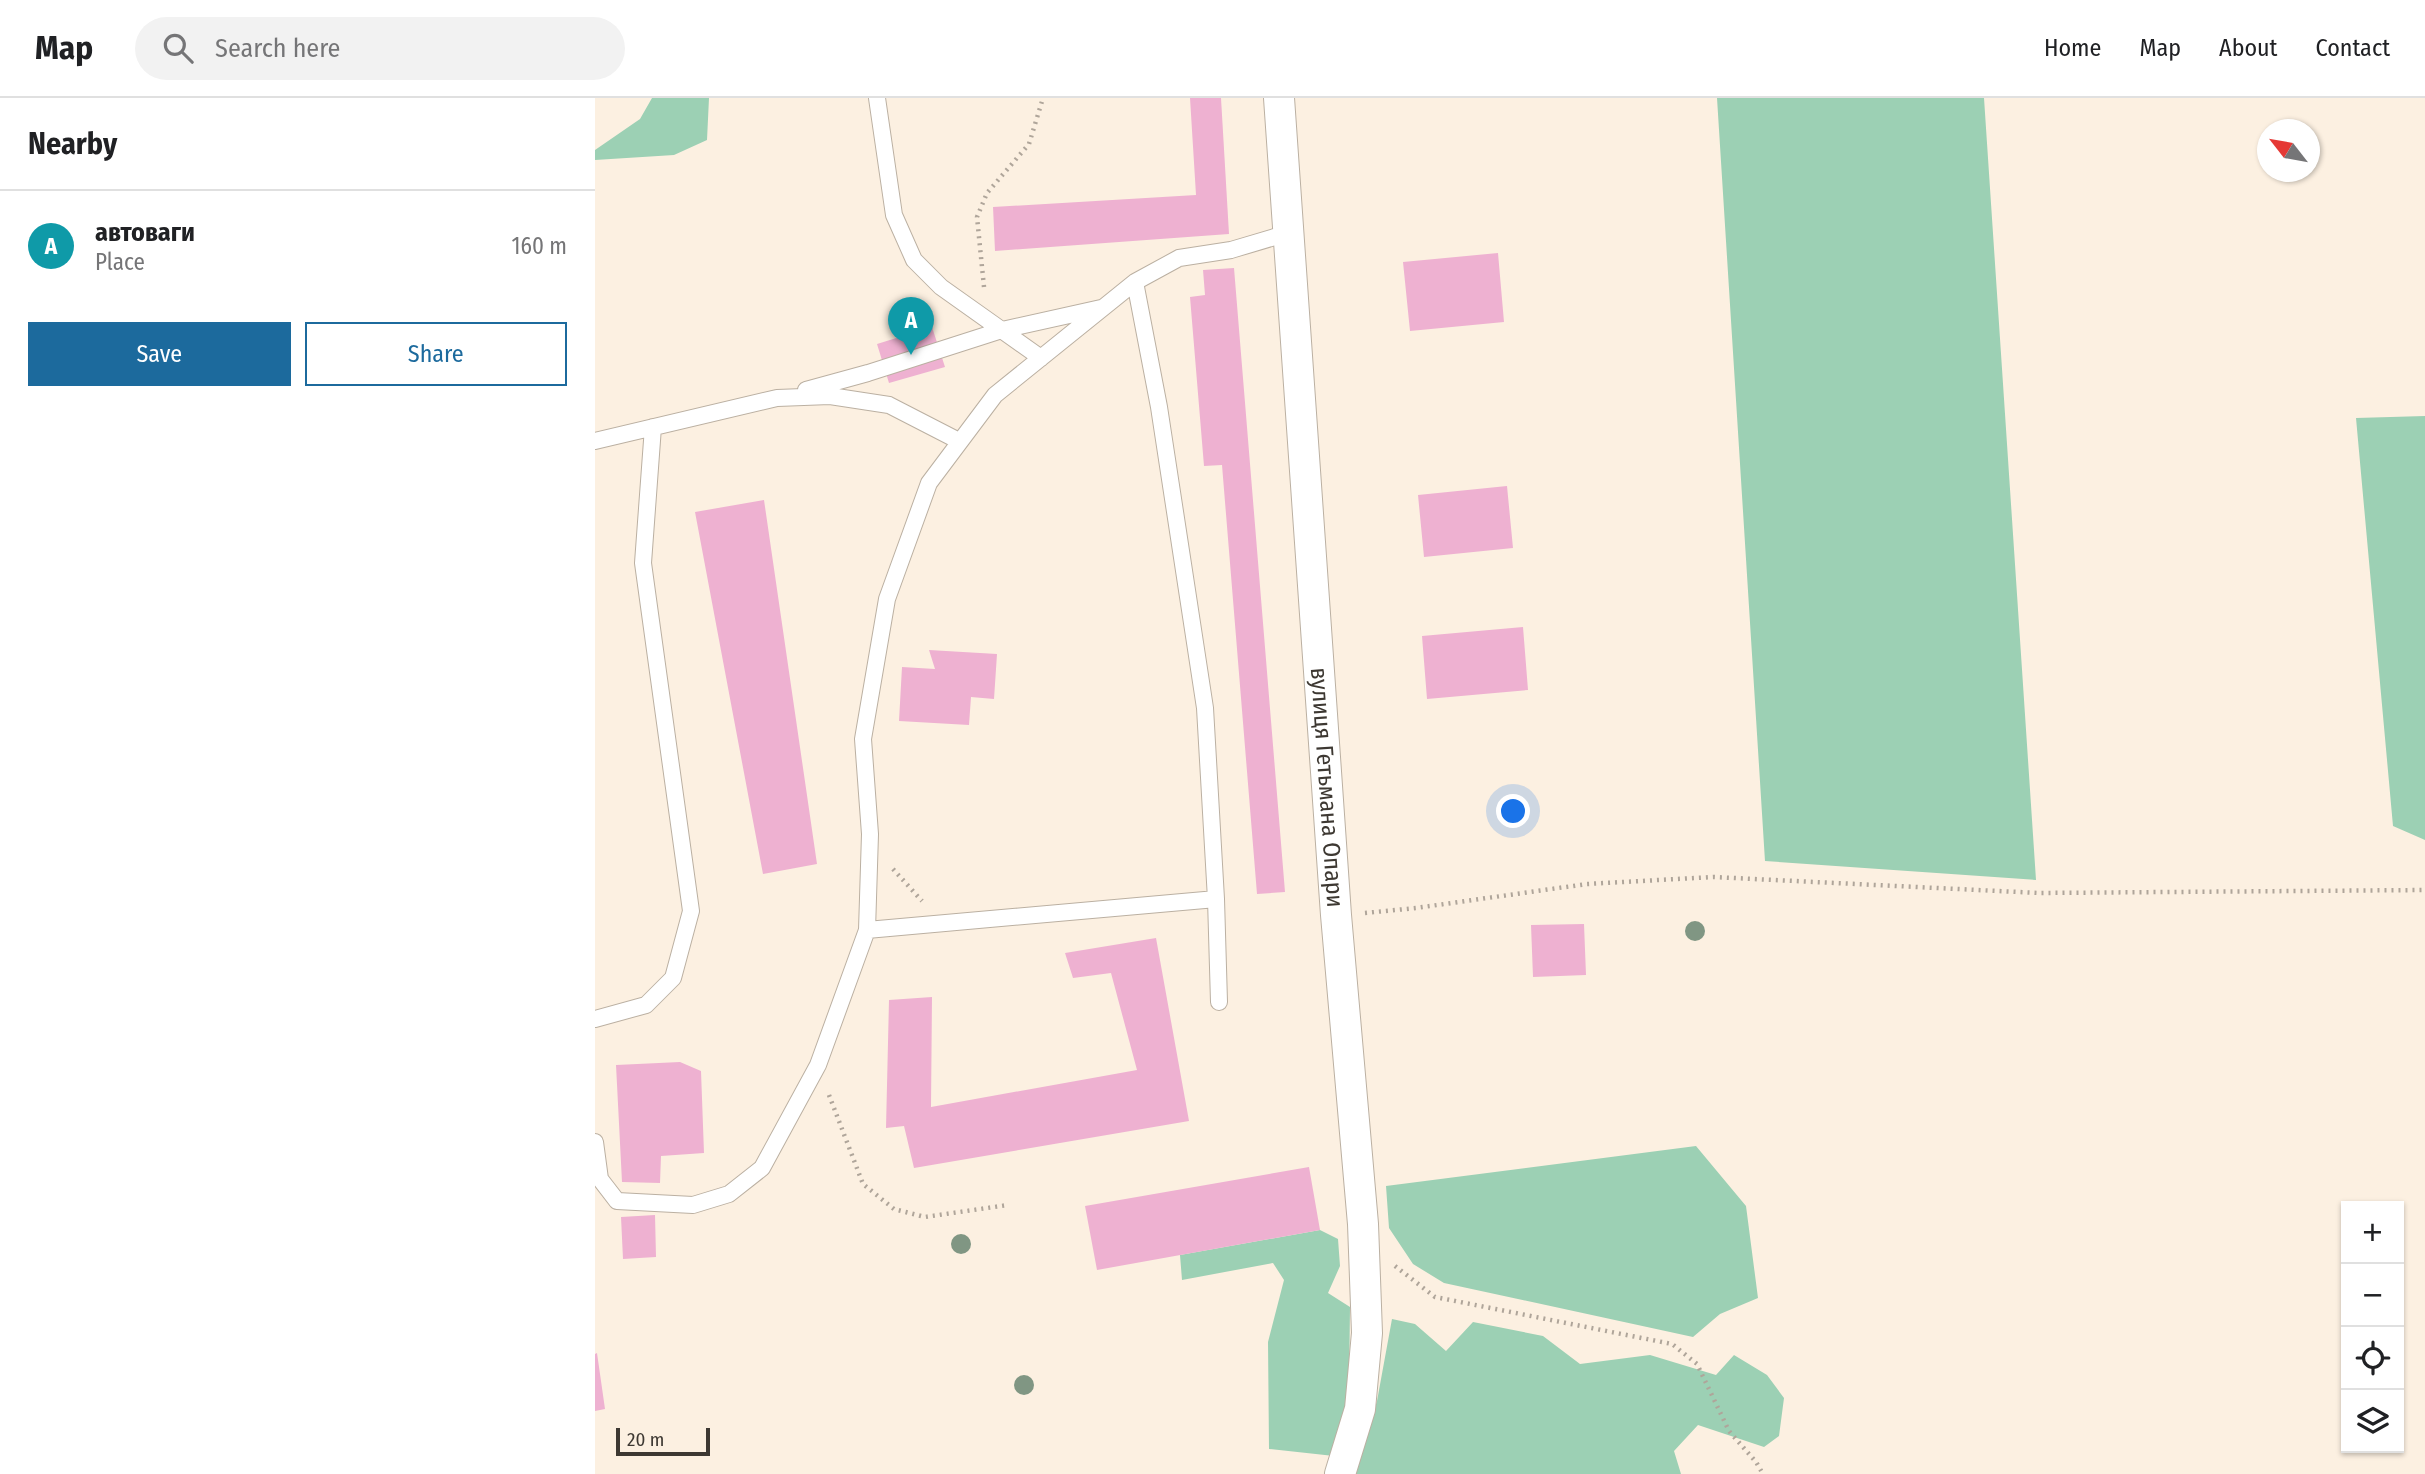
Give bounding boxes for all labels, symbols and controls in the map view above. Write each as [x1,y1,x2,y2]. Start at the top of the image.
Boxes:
search box [135,17,625,80]
text: Map [35,28,93,68]
icon: search [159,29,197,67]
text: Search here [215,33,340,64]
text: Home [2044,34,2101,62]
text: Map [2139,34,2181,62]
text: About [2219,34,2277,62]
text: Contact [2315,34,2390,62]
north arrow [2257,119,2320,182]
text: Nearby [28,126,117,162]
text: автоваги [95,217,195,248]
text: A [45,232,57,260]
text: 160 m [512,232,567,260]
text: Place [95,248,145,276]
pin: A [888,297,934,355]
button: Save [28,322,291,386]
button: Share [305,322,567,386]
street label: вулиця Гетьмана Опари [1305,666,1349,908]
your location [1496,794,1530,828]
map controls [2341,1201,2404,1453]
button: + [2341,1201,2404,1264]
button: − [2341,1264,2404,1327]
button: locate [2341,1327,2404,1390]
button: layers [2341,1390,2404,1453]
scale bar [616,1425,711,1457]
text: 20 m [627,1428,664,1451]

